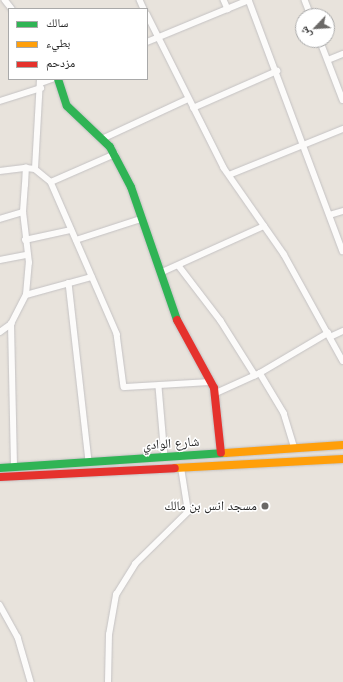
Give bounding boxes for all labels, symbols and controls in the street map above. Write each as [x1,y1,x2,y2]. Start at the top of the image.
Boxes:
legend [8,8,148,80]
north arrow [295,8,335,48]
text: سالك [46,16,68,30]
text: ش [297,25,313,40]
text: بطيء [46,36,70,50]
text: مزدحم [46,56,75,70]
street label: شارع الوادي [142,434,200,454]
place label: مسجد انس بن مالك [164,498,257,514]
marker: مسجد انس بن مالك [260,501,270,511]

